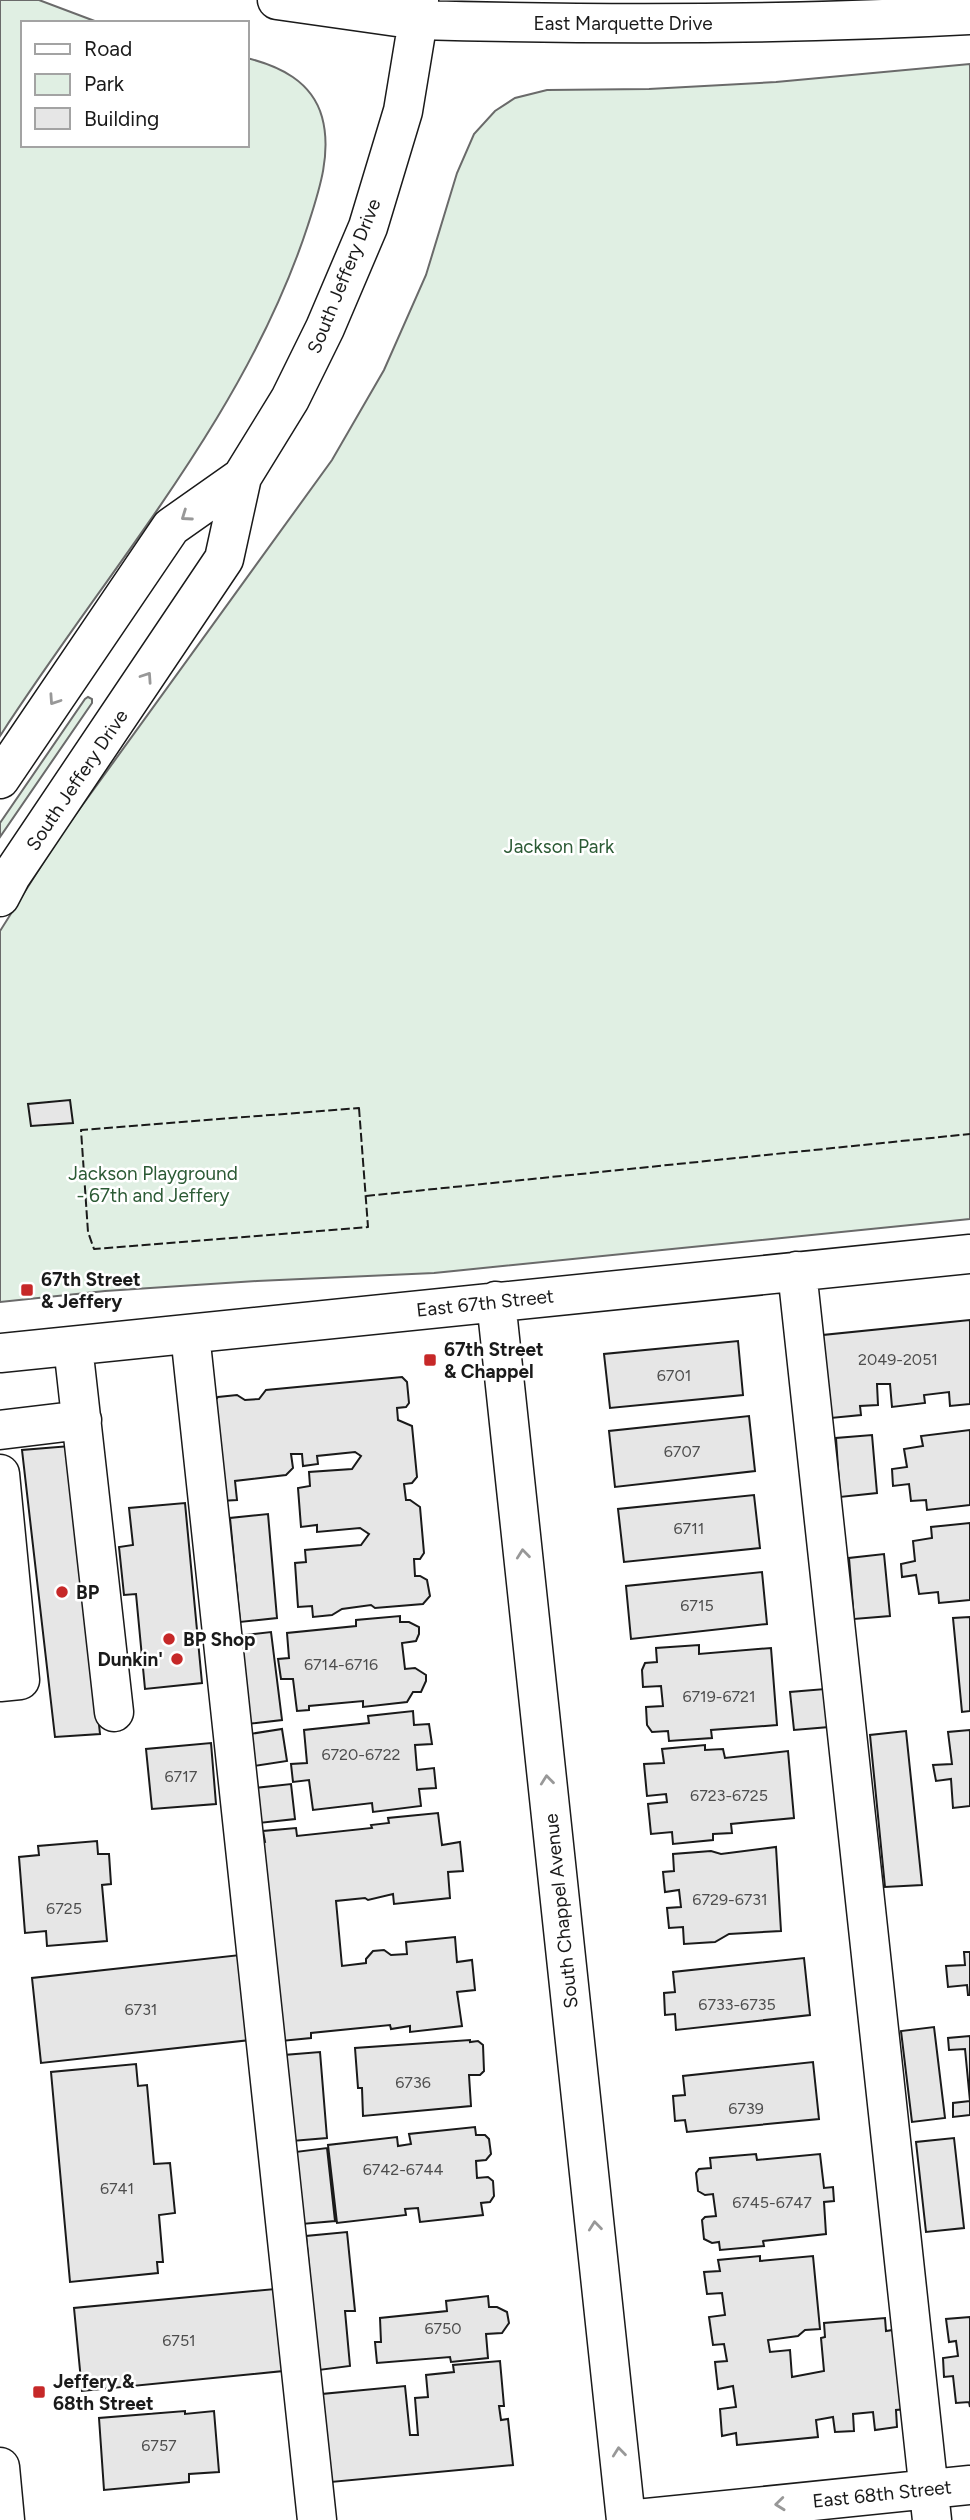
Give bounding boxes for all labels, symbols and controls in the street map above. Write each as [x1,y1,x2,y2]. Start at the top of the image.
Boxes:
street label: East Marquette Drive [533,12,713,35]
legend [21,21,248,147]
text: Road [84,36,132,61]
text: Park [84,71,125,96]
text: Building [84,106,159,131]
street label: South Jeffery Drive [302,195,386,357]
one-way arrow [181,508,194,520]
one-way arrow [138,672,151,685]
one-way arrow [50,692,62,705]
street label: South Jeffery Drive [21,705,133,855]
park label: Jackson Park [504,835,615,858]
park label: Jackson Playground - 67th and Jeffery [68,1162,238,1207]
place label: 67th Street & Jeffery [41,1268,141,1313]
marker: 67th Street & Jeffery [19,1282,35,1298]
street label: East 67th Street [415,1284,555,1322]
place label: 67th Street & Chappel [444,1338,544,1383]
house number: 2049-2051 [858,1350,938,1369]
marker: 67th Street & Chappel [422,1352,438,1368]
house number: 6701 [657,1366,691,1385]
house number: 6707 [664,1442,701,1461]
house number: 6711 [674,1519,704,1538]
one-way arrow [516,1548,531,1559]
place label: BP [76,1581,100,1604]
marker: BP [54,1584,70,1600]
house number: 6715 [680,1596,714,1615]
place label: BP Shop [183,1628,255,1651]
marker: BP Shop [161,1631,177,1647]
place label: Dunkin' [97,1648,163,1671]
marker: Dunkin' [169,1651,185,1667]
house number: 6714-6716 [304,1655,378,1674]
house number: 6719-6721 [682,1687,756,1706]
house number: 6720-6722 [321,1745,401,1764]
house number: 6717 [165,1767,198,1786]
one-way arrow [540,1775,555,1786]
house number: 6723-6725 [690,1786,768,1805]
street label: South Chappel Avenue [539,1812,583,2010]
house number: 6729-6731 [692,1890,768,1909]
house number: 6725 [46,1899,82,1918]
house number: 6733-6735 [698,1995,776,2014]
house number: 6731 [125,2000,157,2019]
house number: 6736 [395,2073,431,2092]
house number: 6739 [728,2099,764,2118]
house number: 6742-6744 [363,2160,443,2179]
house number: 6741 [100,2179,134,2198]
house number: 6745-6747 [732,2193,812,2212]
one-way arrow [587,2220,602,2232]
house number: 6750 [424,2319,462,2338]
house number: 6751 [162,2331,196,2350]
place label: Jeffery & 68th Street [53,2370,154,2415]
marker: Jeffery & 68th Street [31,2384,47,2400]
house number: 6757 [141,2436,177,2455]
one-way arrow [611,2446,626,2458]
street label: East 68th Street [811,2475,953,2513]
one-way arrow [774,2497,786,2512]

